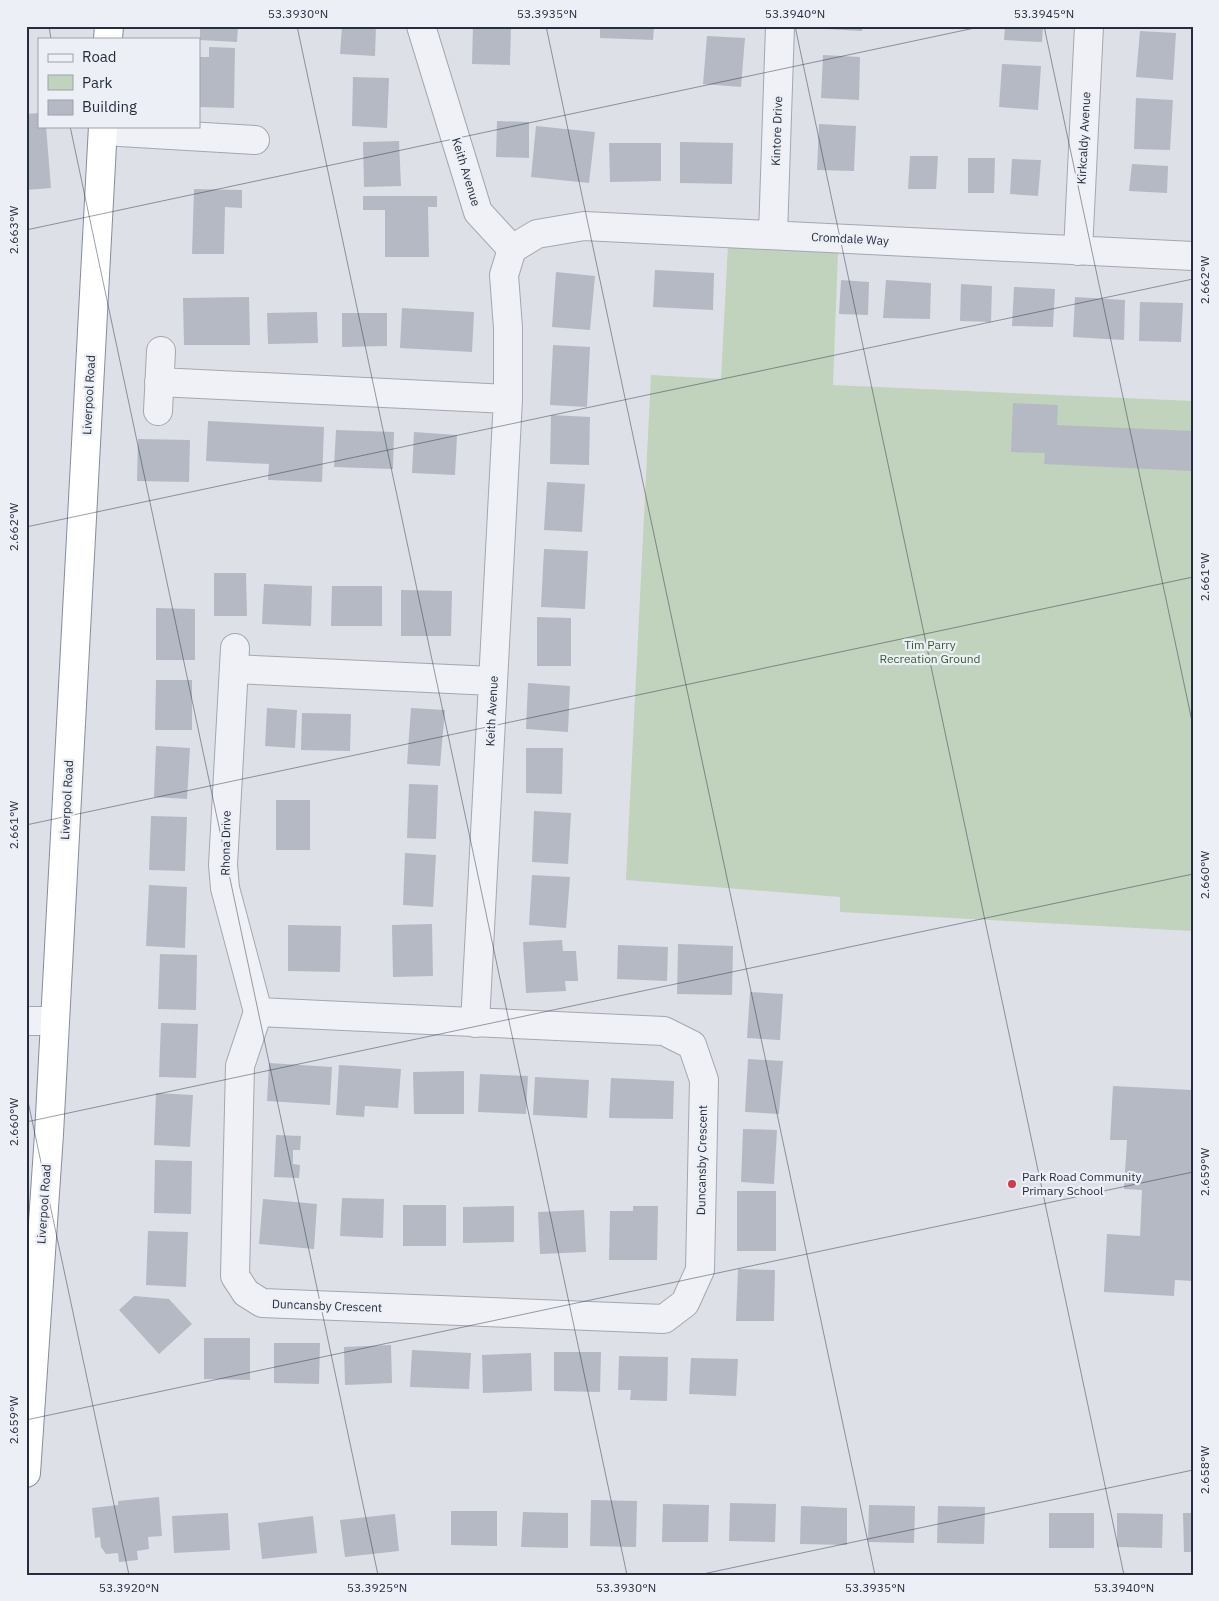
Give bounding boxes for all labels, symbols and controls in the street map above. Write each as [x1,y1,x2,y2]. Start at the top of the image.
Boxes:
text: 53.3930°N [268,6,328,21]
text: 53.3935°N [517,6,577,21]
text: 53.3940°N [765,6,825,21]
text: 53.3945°N [1014,6,1074,21]
legend [38,38,200,128]
text: Road [82,47,117,66]
text: Park [82,73,112,92]
street label: Kirkcaldy Avenue [1074,91,1093,185]
street label: Kintore Drive [768,95,785,166]
text: Building [82,97,137,116]
street label: Keith Avenue [449,136,484,208]
text: 2.663°W [6,206,21,254]
street label: Cromdale Way [811,229,889,248]
text: 2.662°W [1197,256,1212,304]
street label: Liverpool Road [79,355,98,435]
text: 2.662°W [6,503,21,551]
text: 2.661°W [1197,553,1212,601]
park label: Tim Parry Recreation Ground [879,637,981,666]
street label: Keith Avenue [482,675,501,747]
street label: Liverpool Road [57,760,76,840]
text: 2.661°W [6,801,21,849]
street label: Rhona Drive [217,810,234,876]
text: 2.660°W [1197,851,1212,899]
text: 2.660°W [6,1098,21,1146]
street label: Duncansby Crescent [693,1105,710,1215]
text: 2.659°W [1197,1148,1212,1196]
street label: Liverpool Road [33,1164,54,1244]
place label: Park Road Community Primary School [1022,1169,1142,1198]
marker: Park Road Community Primary School [1006,1178,1018,1190]
street label: Duncansby Crescent [272,1296,382,1315]
text: 2.659°W [6,1396,21,1444]
text: 2.658°W [1197,1446,1212,1494]
text: 53.3920°N [99,1580,159,1595]
text: 53.3925°N [347,1580,407,1595]
text: 53.3930°N [596,1580,656,1595]
text: 53.3935°N [845,1580,905,1595]
text: 53.3940°N [1094,1580,1154,1595]

